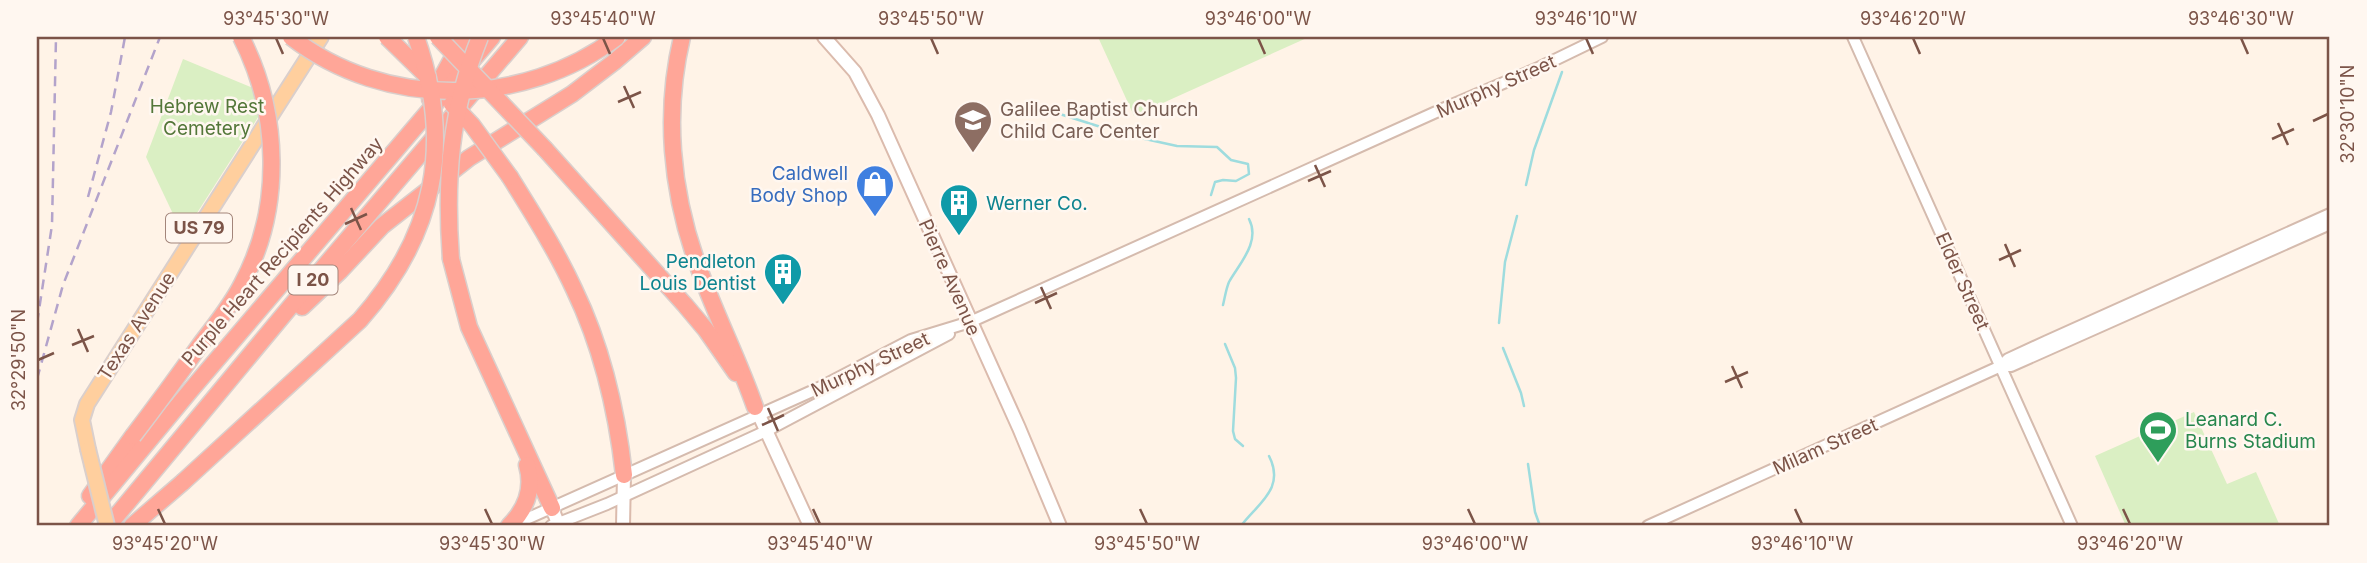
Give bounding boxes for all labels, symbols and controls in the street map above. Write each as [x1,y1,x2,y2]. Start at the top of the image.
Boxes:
text: 93°45'30"W [223,8,329,29]
text: 93°45'40"W [550,8,656,29]
text: 93°45'50"W [878,8,984,29]
text: 93°46'00"W [1205,8,1311,29]
text: 93°46'10"W [1535,8,1637,29]
text: 93°46'20"W [1860,8,1966,29]
text: 93°46'30"W [2188,8,2294,29]
street label: Murphy Street [1433,50,1559,123]
text: 32°30'10"N [2337,65,2358,163]
park label: Hebrew Rest Cemetery [150,95,264,140]
place label: Galilee Baptist Church Child Care Center [1000,98,1199,143]
school or university icon: Galilee Baptist Church Child Care Center [952,99,994,154]
street label: Purple Heart Recipients Highway [177,132,388,370]
place label: Caldwell Body Shop [750,162,848,207]
shop icon: Caldwell Body Shop [854,163,896,218]
building icon: Werner Co. [938,182,980,237]
place label: Werner Co. [986,192,1088,215]
road number: US 79 [166,213,232,242]
street label: Pierre Avenue [914,215,986,339]
street label: Elder Street [1931,229,1994,334]
place label: Pendleton Louis Dentist [640,250,756,295]
building icon: Pendleton Louis Dentist [762,251,804,306]
road number: I 20 [288,266,338,294]
street label: Texas Avenue [93,268,180,385]
text: 32°29'50"N [8,309,29,411]
street label: Murphy Street [807,327,933,402]
place label: Leanard C. Burns Stadium [2185,408,2316,453]
sports icon: Leanard C. Burns Stadium [2137,409,2179,464]
street label: Milam Street [1769,413,1881,480]
text: 93°45'20"W [112,533,218,554]
text: 93°45'30"W [439,533,545,554]
text: 93°45'40"W [767,533,873,554]
text: 93°45'50"W [1094,533,1200,554]
text: 93°46'00"W [1422,533,1528,554]
text: 93°46'10"W [1751,533,1853,554]
text: 93°46'20"W [2077,533,2183,554]

